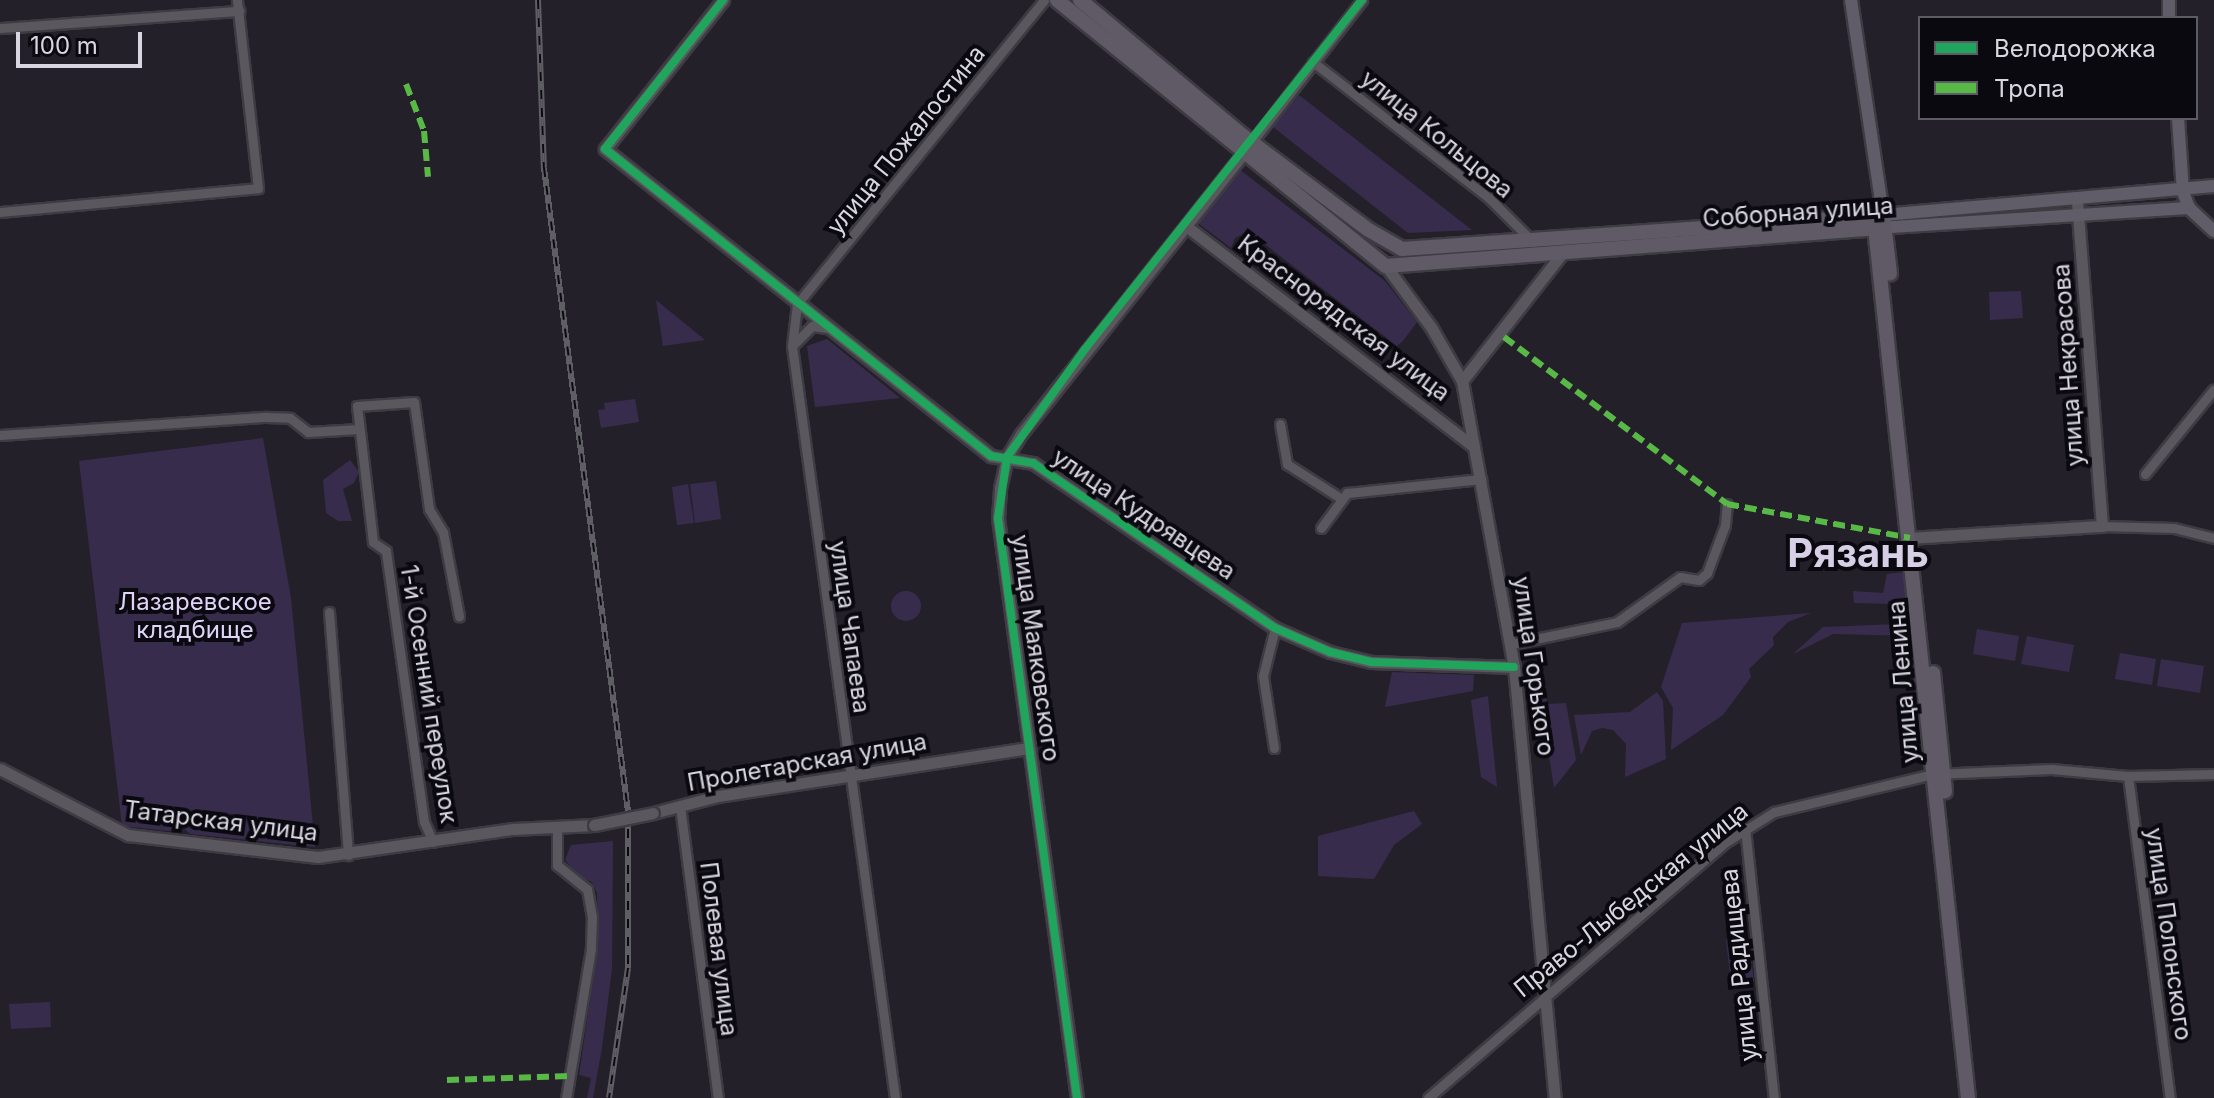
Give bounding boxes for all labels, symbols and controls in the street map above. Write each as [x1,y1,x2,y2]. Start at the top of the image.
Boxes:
scale bar [20,16,146,66]
legend [1918,16,2198,120]
text: 100 m [30,31,98,60]
text: Велодорожка [1994,34,2156,63]
street label: улица Пожалостина [821,40,991,240]
street label: улица Кольцова [1355,64,1519,204]
text: Тропа [1994,74,2065,103]
street label: Соборная улица [1702,191,1894,233]
street label: Краснорядская улица [1232,229,1456,407]
street label: улица Некрасова [2047,263,2089,467]
street label: улица Кудрявцева [1047,442,1241,586]
district label: Рязань [1787,529,1929,577]
street label: улица Маяковского [1006,533,1066,763]
street label: улица Чапаева [824,539,876,715]
street label: 1-й Осенний переулок [394,563,464,825]
street label: улица Горького [1507,574,1561,758]
park label: Лазаревское кладбище [118,588,272,644]
street label: улица Ленина [1882,600,1924,764]
street label: Пролетарская улица [685,727,929,797]
street label: Татарская улица [122,795,320,847]
street label: Право-Лыбедская улица [1508,797,1754,1003]
street label: улица Полонского [2140,826,2198,1042]
street label: Полевая улица [694,860,744,1038]
street label: улица Радищева [1715,867,1763,1063]

